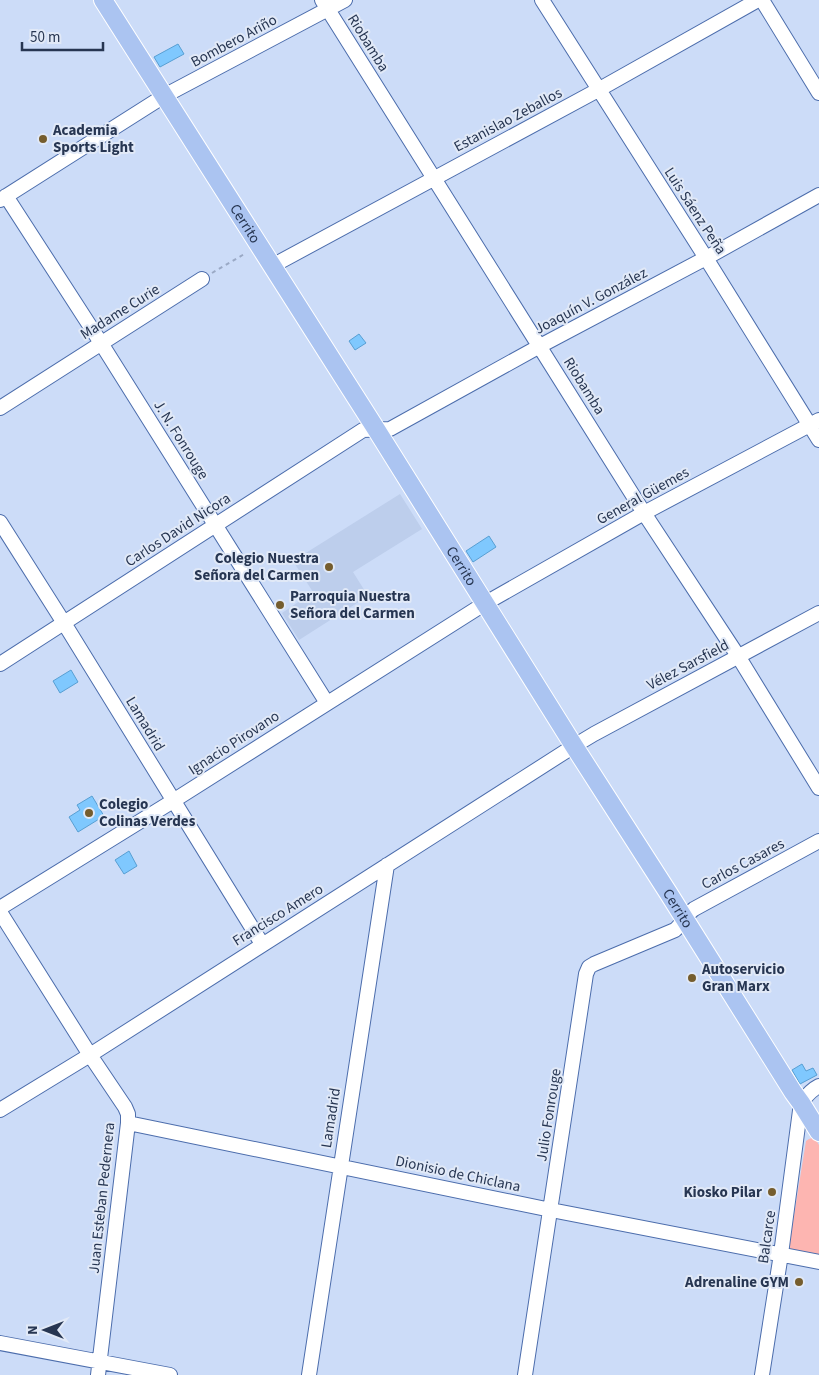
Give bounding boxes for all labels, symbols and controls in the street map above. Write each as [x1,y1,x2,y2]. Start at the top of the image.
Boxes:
street label: Bombero Ariño [187,10,281,72]
street label: Riobamba [342,10,394,76]
scale bar [22,20,104,52]
text: 50 m [30,27,60,48]
street label: Estanislao Zeballos [450,83,566,157]
place label: Academia Sports Light [52,120,134,158]
marker: Academia Sports Light [37,133,49,145]
street label: Luis Sáenz Peña [659,163,731,259]
street label: Cerrito [225,200,266,247]
street label: Joaquín V. González [531,263,651,339]
street label: Madame Curie [76,279,164,345]
street label: Riobamba [558,353,610,419]
street label: J. N. Fonrouge [148,396,214,484]
street label: General Güemes [593,462,693,530]
street label: Carlos David Nicora [121,488,235,572]
street label: Cerrito [441,542,482,590]
place label: Colegio Nuestra Señora del Carmen [194,548,319,586]
marker: Colegio Nuestra Señora del Carmen [323,561,335,573]
place label: Parroquia Nuestra Señora del Carmen [290,586,415,624]
marker: Parroquia Nuestra Señora del Carmen [274,599,286,611]
street label: Vélez Sarsfield [643,635,733,695]
street label: Lamadrid [120,693,170,755]
street label: Ignacio Pirovano [184,706,284,780]
place label: Colegio Colinas Verdes [99,794,196,832]
marker: Colegio Colinas Verdes [83,807,95,819]
street label: Carlos Casares [698,833,788,895]
street label: Francisco Amero [229,879,327,951]
street label: Cerrito [658,884,698,932]
place label: Autoservicio Gran Marx [701,959,785,997]
marker: Autoservicio Gran Marx [686,972,698,984]
street label: Julio Fonrouge [531,1067,567,1163]
street label: Lamadrid [316,1087,346,1149]
street label: Juan Esteban Pedernera [84,1121,120,1275]
street label: Dionisio de Chiclana [394,1151,522,1197]
place label: Kiosko Pilar [683,1182,762,1203]
marker: Kiosko Pilar [766,1186,778,1198]
street label: Balcarce [753,1209,781,1265]
place label: Adrenaline GYM [684,1272,789,1293]
marker: Adrenaline GYM [793,1276,805,1288]
north arrow [20,1305,70,1355]
text: N [23,1325,43,1335]

